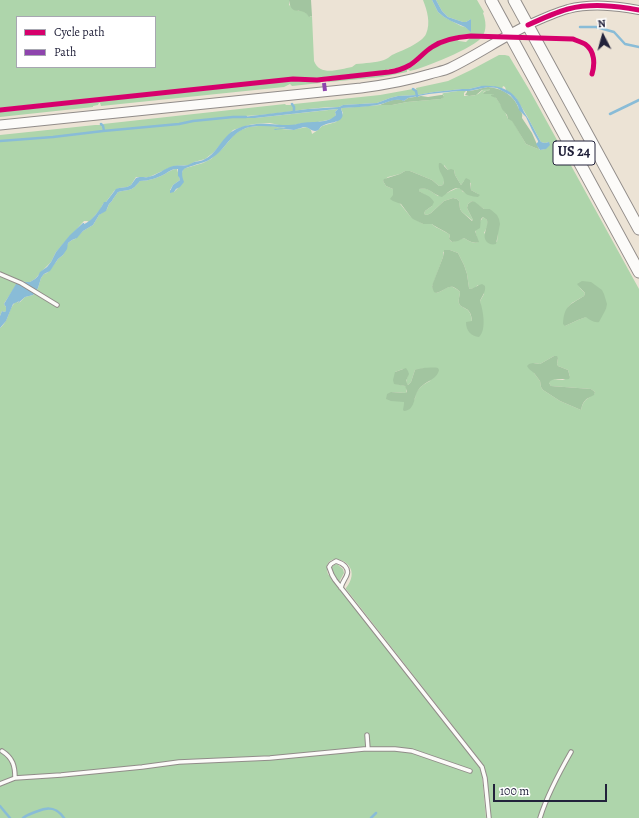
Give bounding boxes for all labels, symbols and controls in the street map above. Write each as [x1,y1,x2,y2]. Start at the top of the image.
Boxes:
legend [16,16,156,68]
north arrow [583,16,623,56]
text: N [597,16,606,31]
text: Cycle path [54,24,105,40]
text: Path [54,44,76,60]
road number: US 24 [553,141,595,165]
scale bar [495,776,609,802]
text: 100 m [500,783,529,799]

